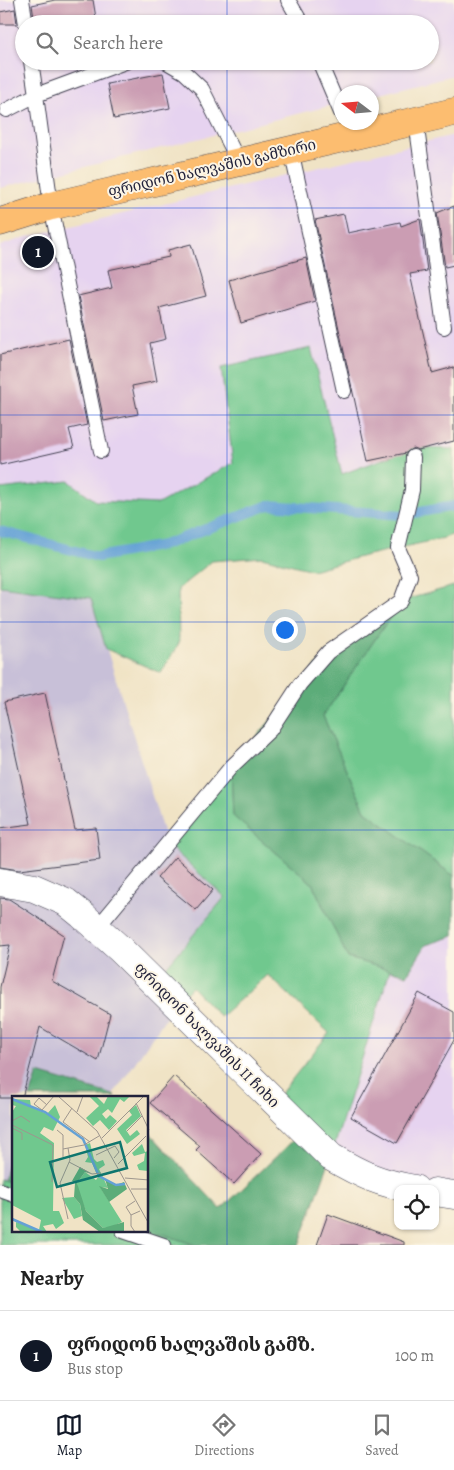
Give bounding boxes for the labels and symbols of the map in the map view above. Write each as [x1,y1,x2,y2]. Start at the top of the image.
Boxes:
north arrow [334,85,379,130]
street label: ფრიდონ ხალვაშის გამზირი [106,134,318,202]
pin: 1 [22,233,54,271]
your location [272,617,298,643]
street label: ფრიდონ ხალვაშის II ჩიხი [130,958,284,1112]
inset map [12,1096,149,1232]

